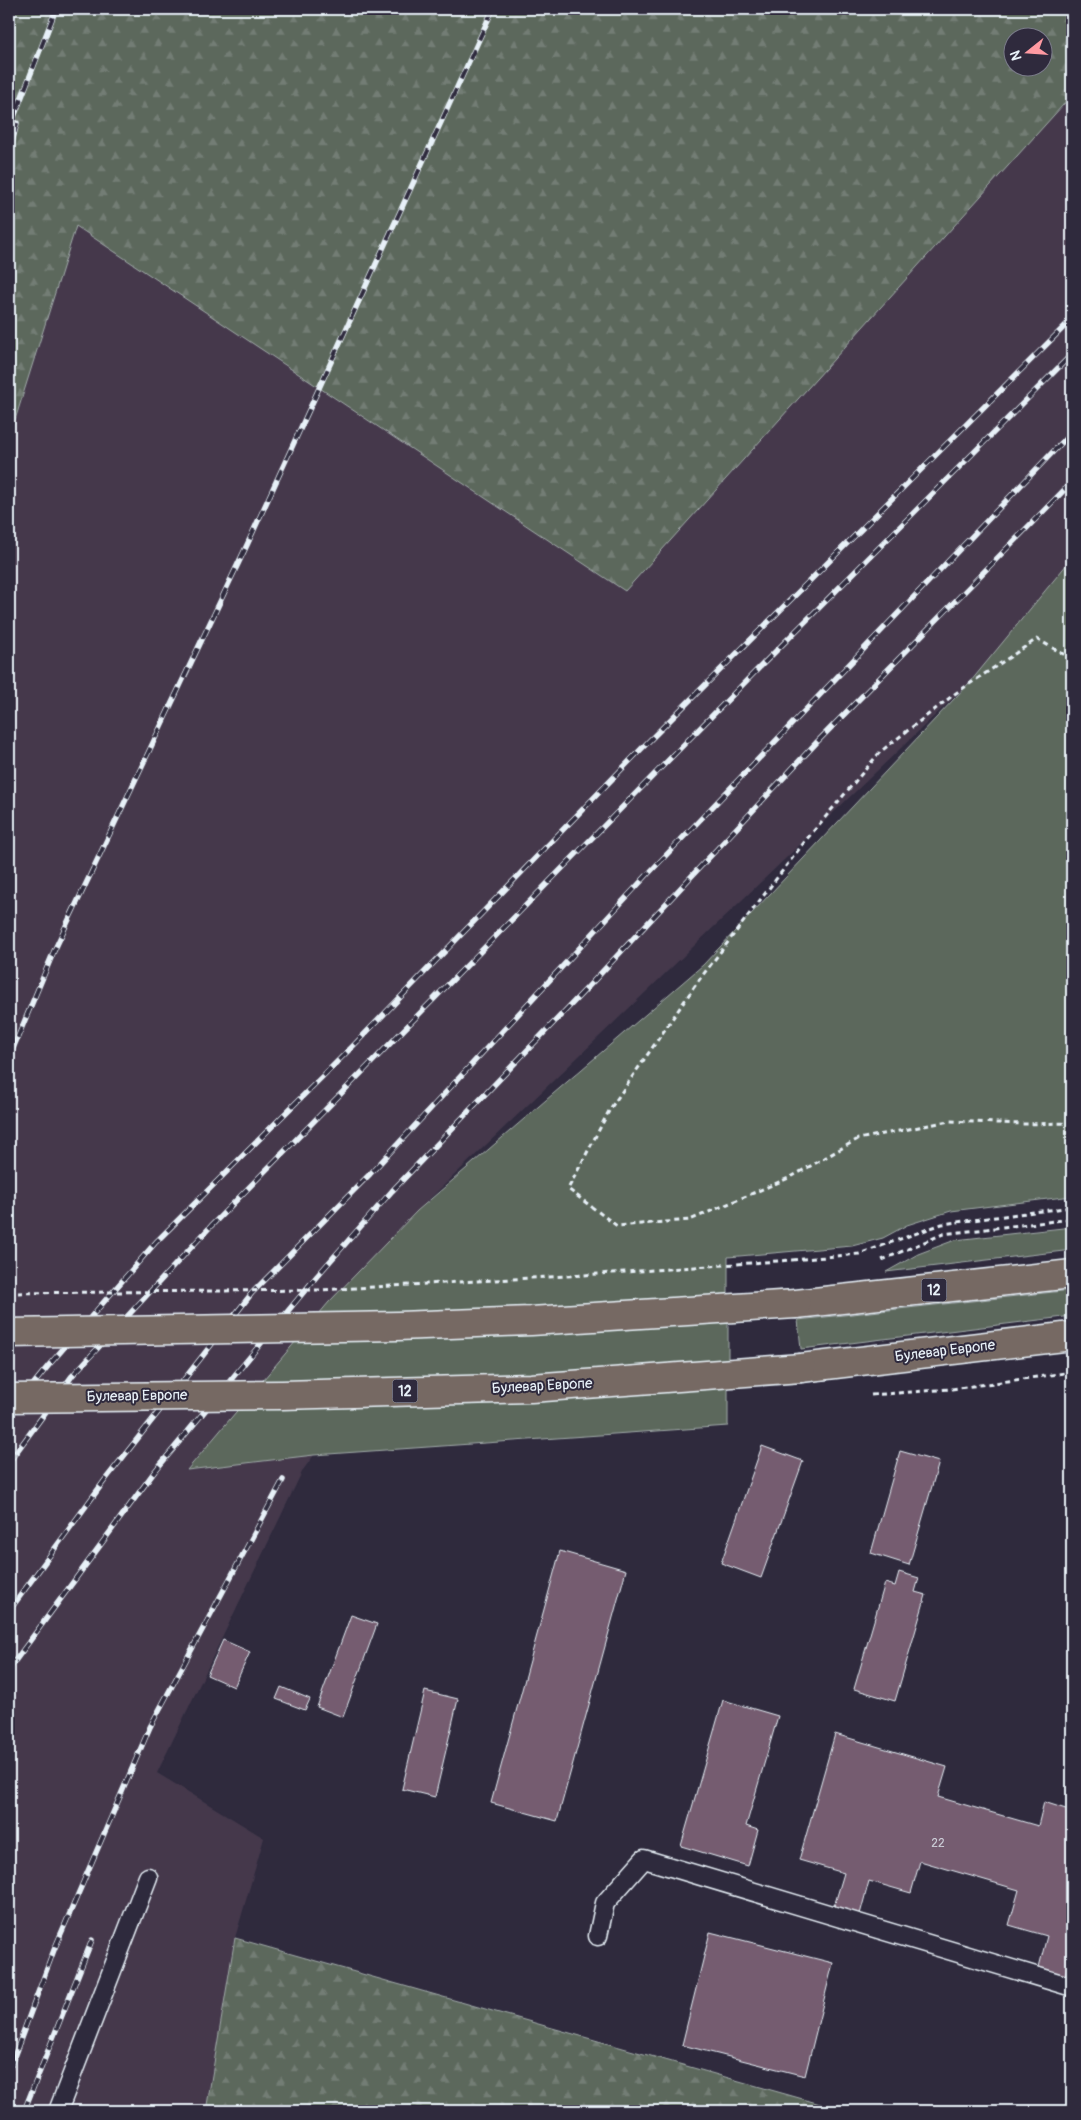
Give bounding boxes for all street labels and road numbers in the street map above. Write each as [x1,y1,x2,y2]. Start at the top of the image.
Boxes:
road number: 12 [922,1278,946,1302]
street label: Булевар Европе [894,1335,997,1367]
street label: Булевар Европе [491,1374,593,1398]
road number: 12 [392,1380,418,1402]
street label: Булевар Европе [86,1386,188,1406]

